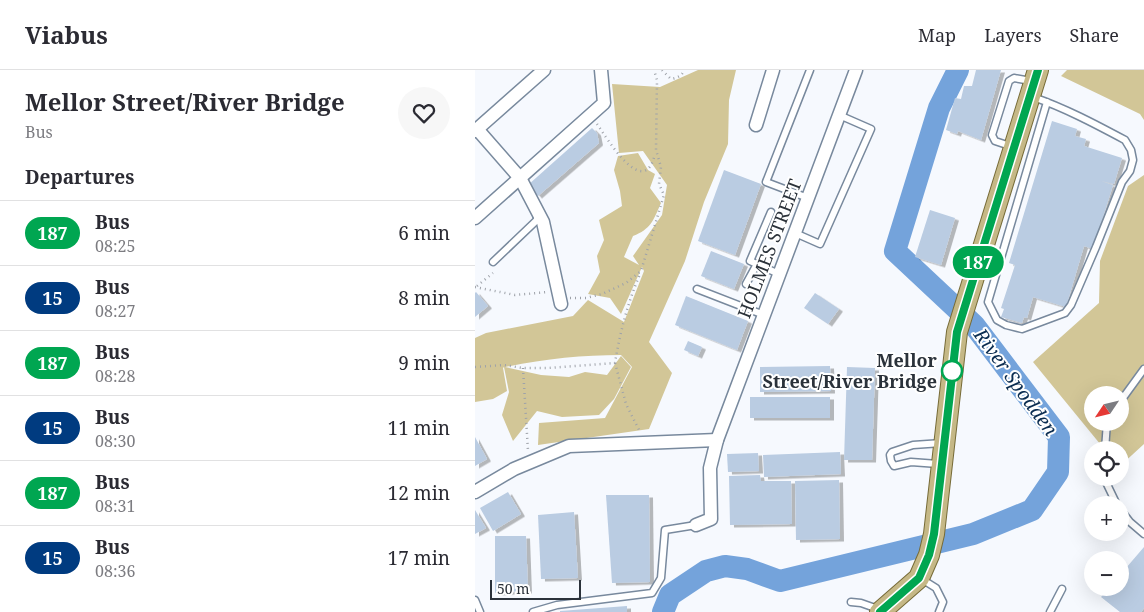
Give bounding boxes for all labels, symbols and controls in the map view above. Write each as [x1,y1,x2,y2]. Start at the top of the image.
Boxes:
text: Viabus [25,18,108,51]
text: Map [918,23,956,47]
text: Layers [984,23,1042,47]
text: Share [1070,23,1119,47]
text: Mellor Street/River Bridge [25,85,345,118]
button: heart [398,87,450,139]
text: Bus [25,121,53,143]
text: Departures [25,164,134,190]
street label: HOLMES STREET [731,176,807,322]
text: Bus [95,209,130,235]
text: 6 min [398,220,450,246]
text: 187 [37,221,68,245]
text: 08:25 [95,235,135,257]
line badge: 187 [949,246,1007,278]
text: 187 [963,250,993,274]
text: Bus [95,274,130,300]
text: 8 min [398,285,450,311]
text: 15 [42,286,63,310]
text: 08:27 [95,300,135,322]
water label: River Spodden [968,322,1064,441]
text: Bus [95,339,130,365]
place label: Mellor Street/River Bridge [762,348,938,393]
text: 9 min [398,350,450,376]
text: 187 [37,351,68,375]
marker: Mellor Street/River Bridge [941,360,963,382]
text: 08:28 [95,365,135,387]
north arrow [1084,386,1129,431]
map controls [1084,386,1129,596]
text: Bus [95,404,130,430]
text: 11 min [388,415,450,441]
text: 15 [42,416,63,440]
text: 08:30 [95,430,135,452]
button: locate [1084,441,1129,486]
text: Bus [95,469,130,495]
text: 12 min [388,480,450,506]
text: 187 [37,481,68,505]
text: 08:31 [95,495,135,517]
button: + [1084,496,1129,541]
text: Bus [95,534,130,560]
text: 17 min [388,545,450,571]
text: 15 [42,546,63,570]
button: − [1084,551,1129,596]
text: 08:36 [95,560,135,582]
scale bar [490,577,581,600]
text: 50 m [497,579,530,598]

